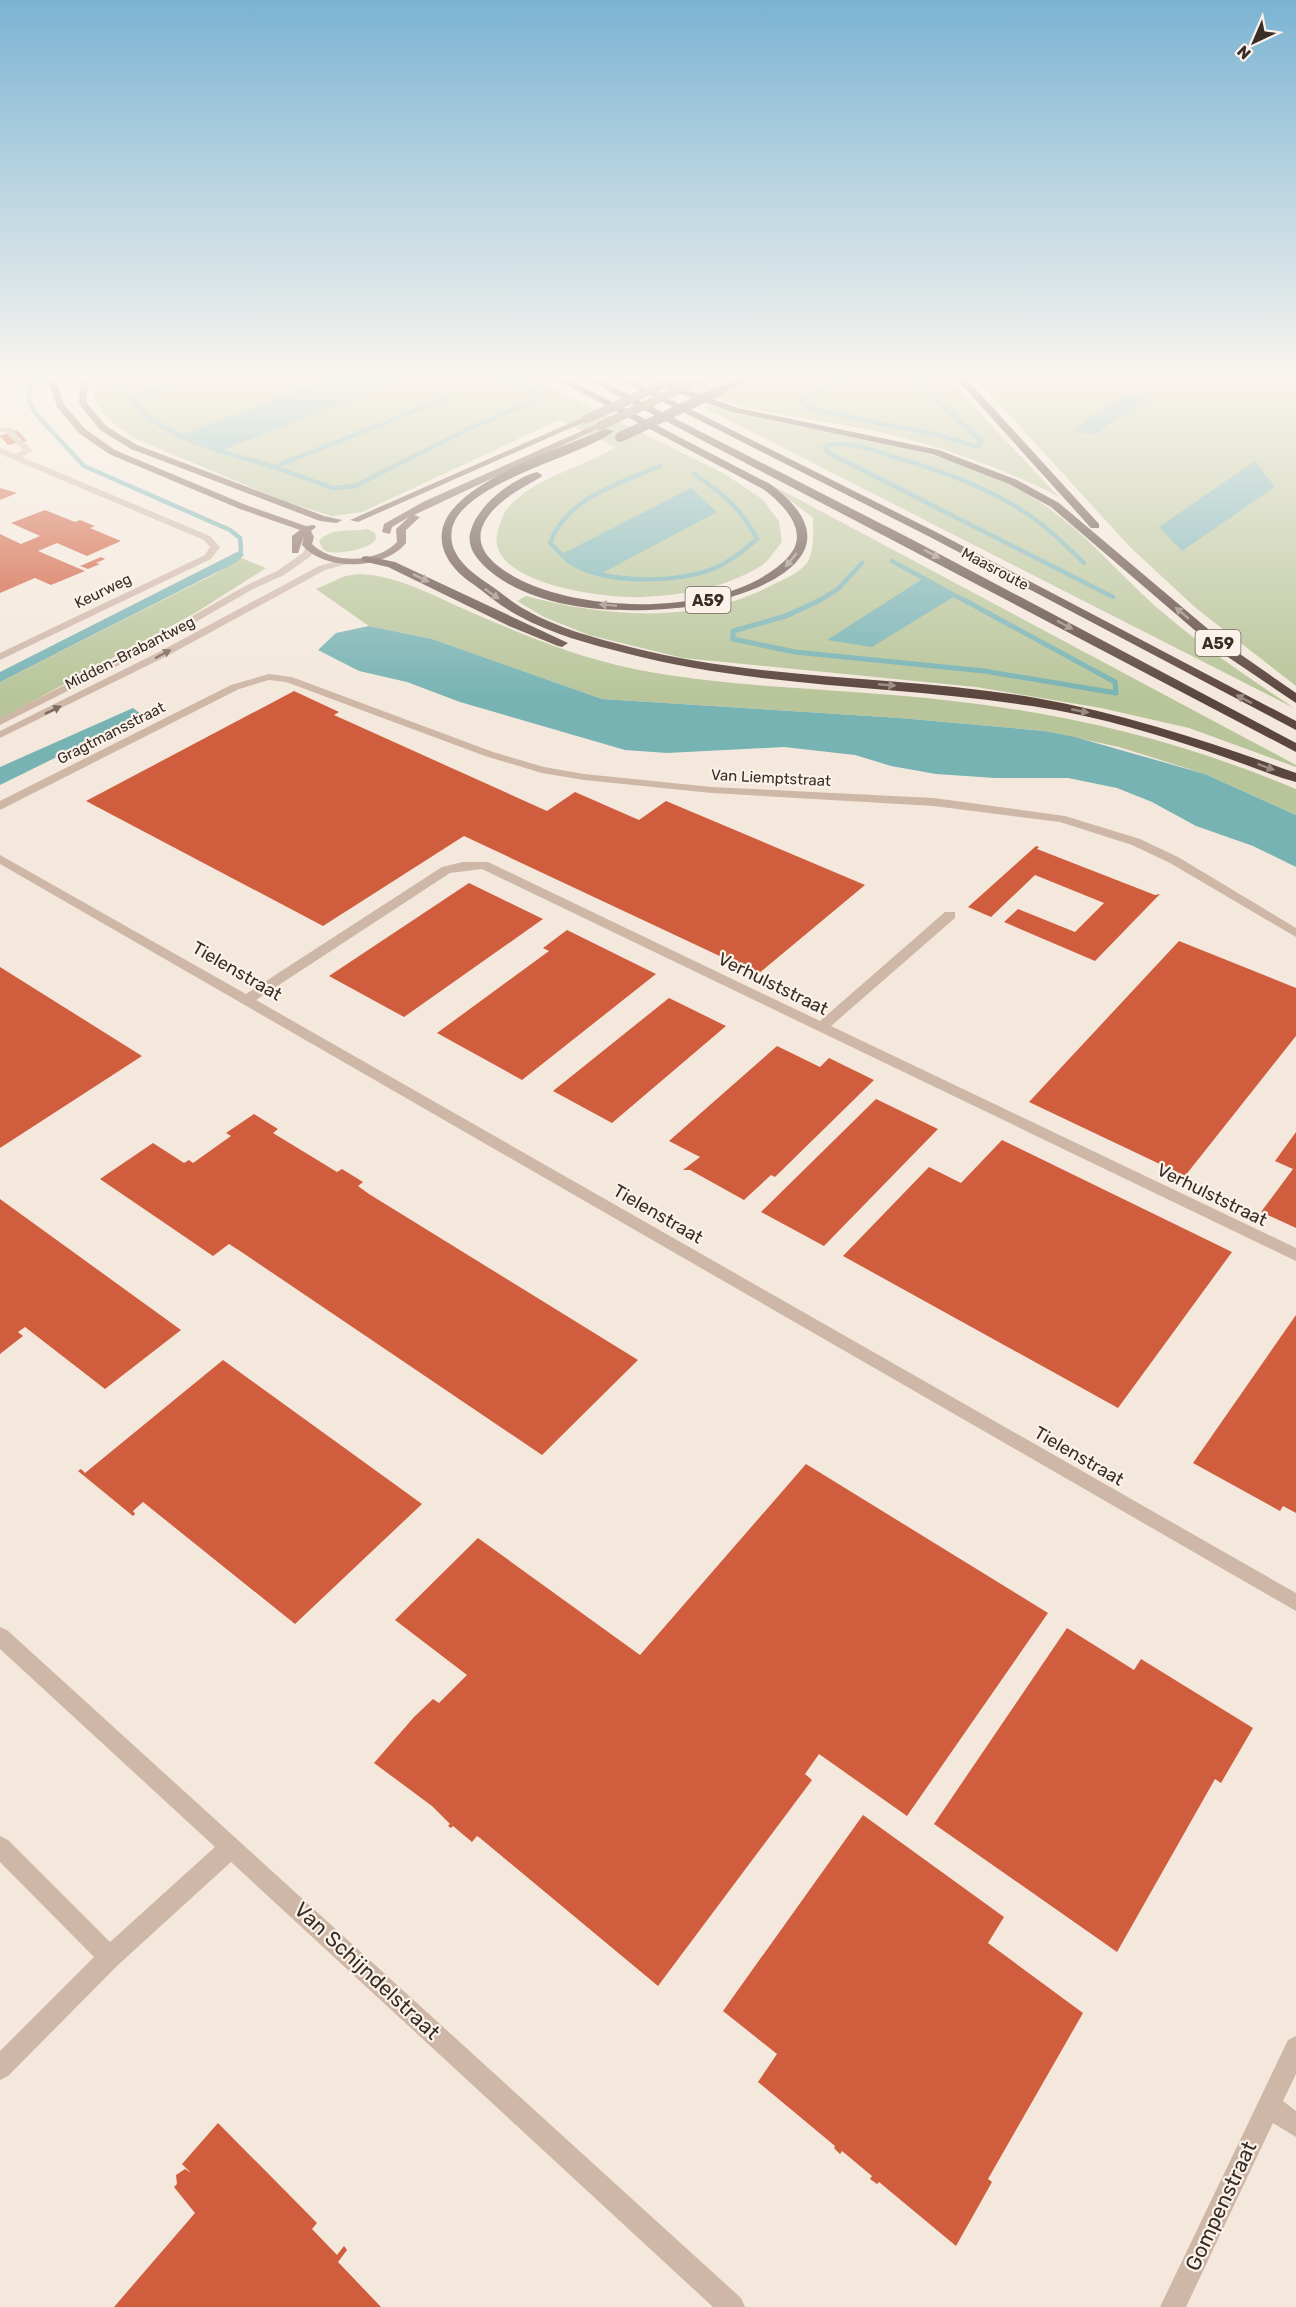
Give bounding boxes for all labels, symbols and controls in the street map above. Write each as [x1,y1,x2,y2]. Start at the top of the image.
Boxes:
north arrow [1224,12,1284,72]
text: N [1233,42,1255,63]
street label: Maasroute [958,544,1032,594]
one-way arrow [924,549,941,559]
one-way arrow [785,552,798,567]
street label: Keurweg [72,570,134,612]
one-way arrow [412,574,429,583]
road number: A59 [686,587,730,613]
one-way arrow [483,588,499,600]
one-way arrow [598,600,617,610]
one-way arrow [1174,607,1190,620]
street label: Midden-Brabantweg [62,612,198,694]
one-way arrow [1057,620,1074,630]
road number: A59 [1196,630,1240,656]
one-way arrow [155,649,172,659]
one-way arrow [877,680,896,690]
one-way arrow [1235,694,1252,704]
street label: Gragtmansstraat [54,698,168,768]
one-way arrow [44,705,61,714]
one-way arrow [1070,707,1089,716]
one-way arrow [1258,762,1276,772]
street label: Van Liemptstraat [711,766,832,790]
street label: Tielenstraat [188,937,286,1005]
street label: Verhulststraat [714,948,832,1020]
street label: Verhulststraat [1153,1159,1271,1231]
street label: Tielenstraat [609,1180,707,1248]
street label: Tielenstraat [1030,1422,1128,1490]
street label: Van Schijndelstraat [289,1897,445,2045]
street label: Gompenstraat [1180,2137,1261,2275]

